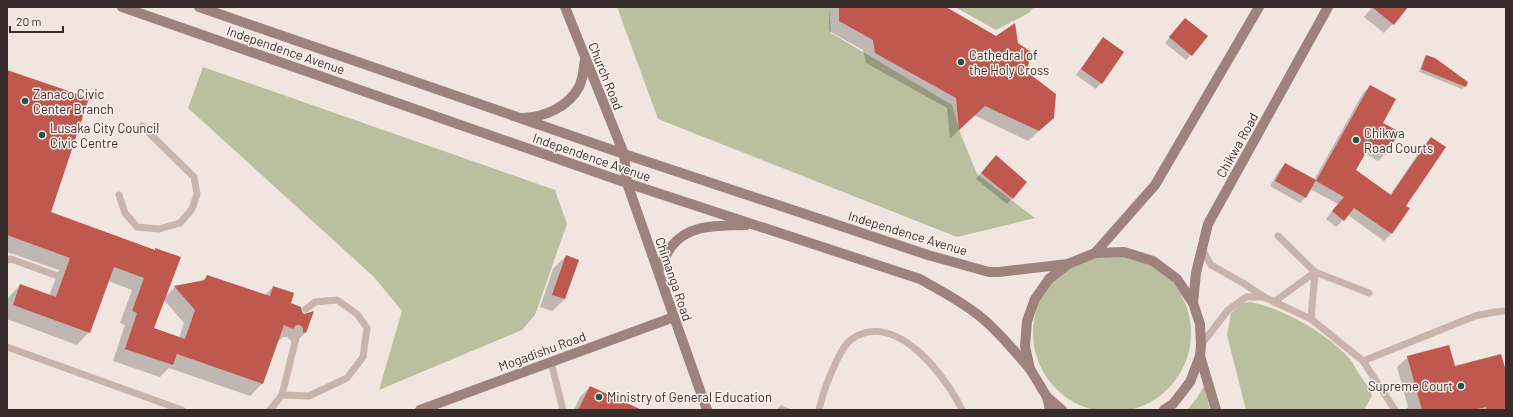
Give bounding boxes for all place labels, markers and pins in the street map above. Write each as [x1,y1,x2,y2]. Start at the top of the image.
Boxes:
place label: Cathedral of the Holy Cross [969,47,1049,78]
marker: Cathedral of the Holy Cross [956,57,966,67]
place label: Zanaco Civic Center Branch [33,86,114,117]
marker: Zanaco Civic Center Branch [20,96,30,106]
place label: Lusaka City Council Civic Centre [50,120,159,151]
place label: Chikwa Road Courts [1364,125,1433,156]
marker: Lusaka City Council Civic Centre [37,130,47,140]
marker: Chikwa Road Courts [1351,135,1361,145]
place label: Supreme Court [1368,378,1453,394]
marker: Supreme Court [1456,381,1466,391]
place label: Ministry of General Education [607,389,772,405]
marker: Ministry of General Education [594,392,604,402]

